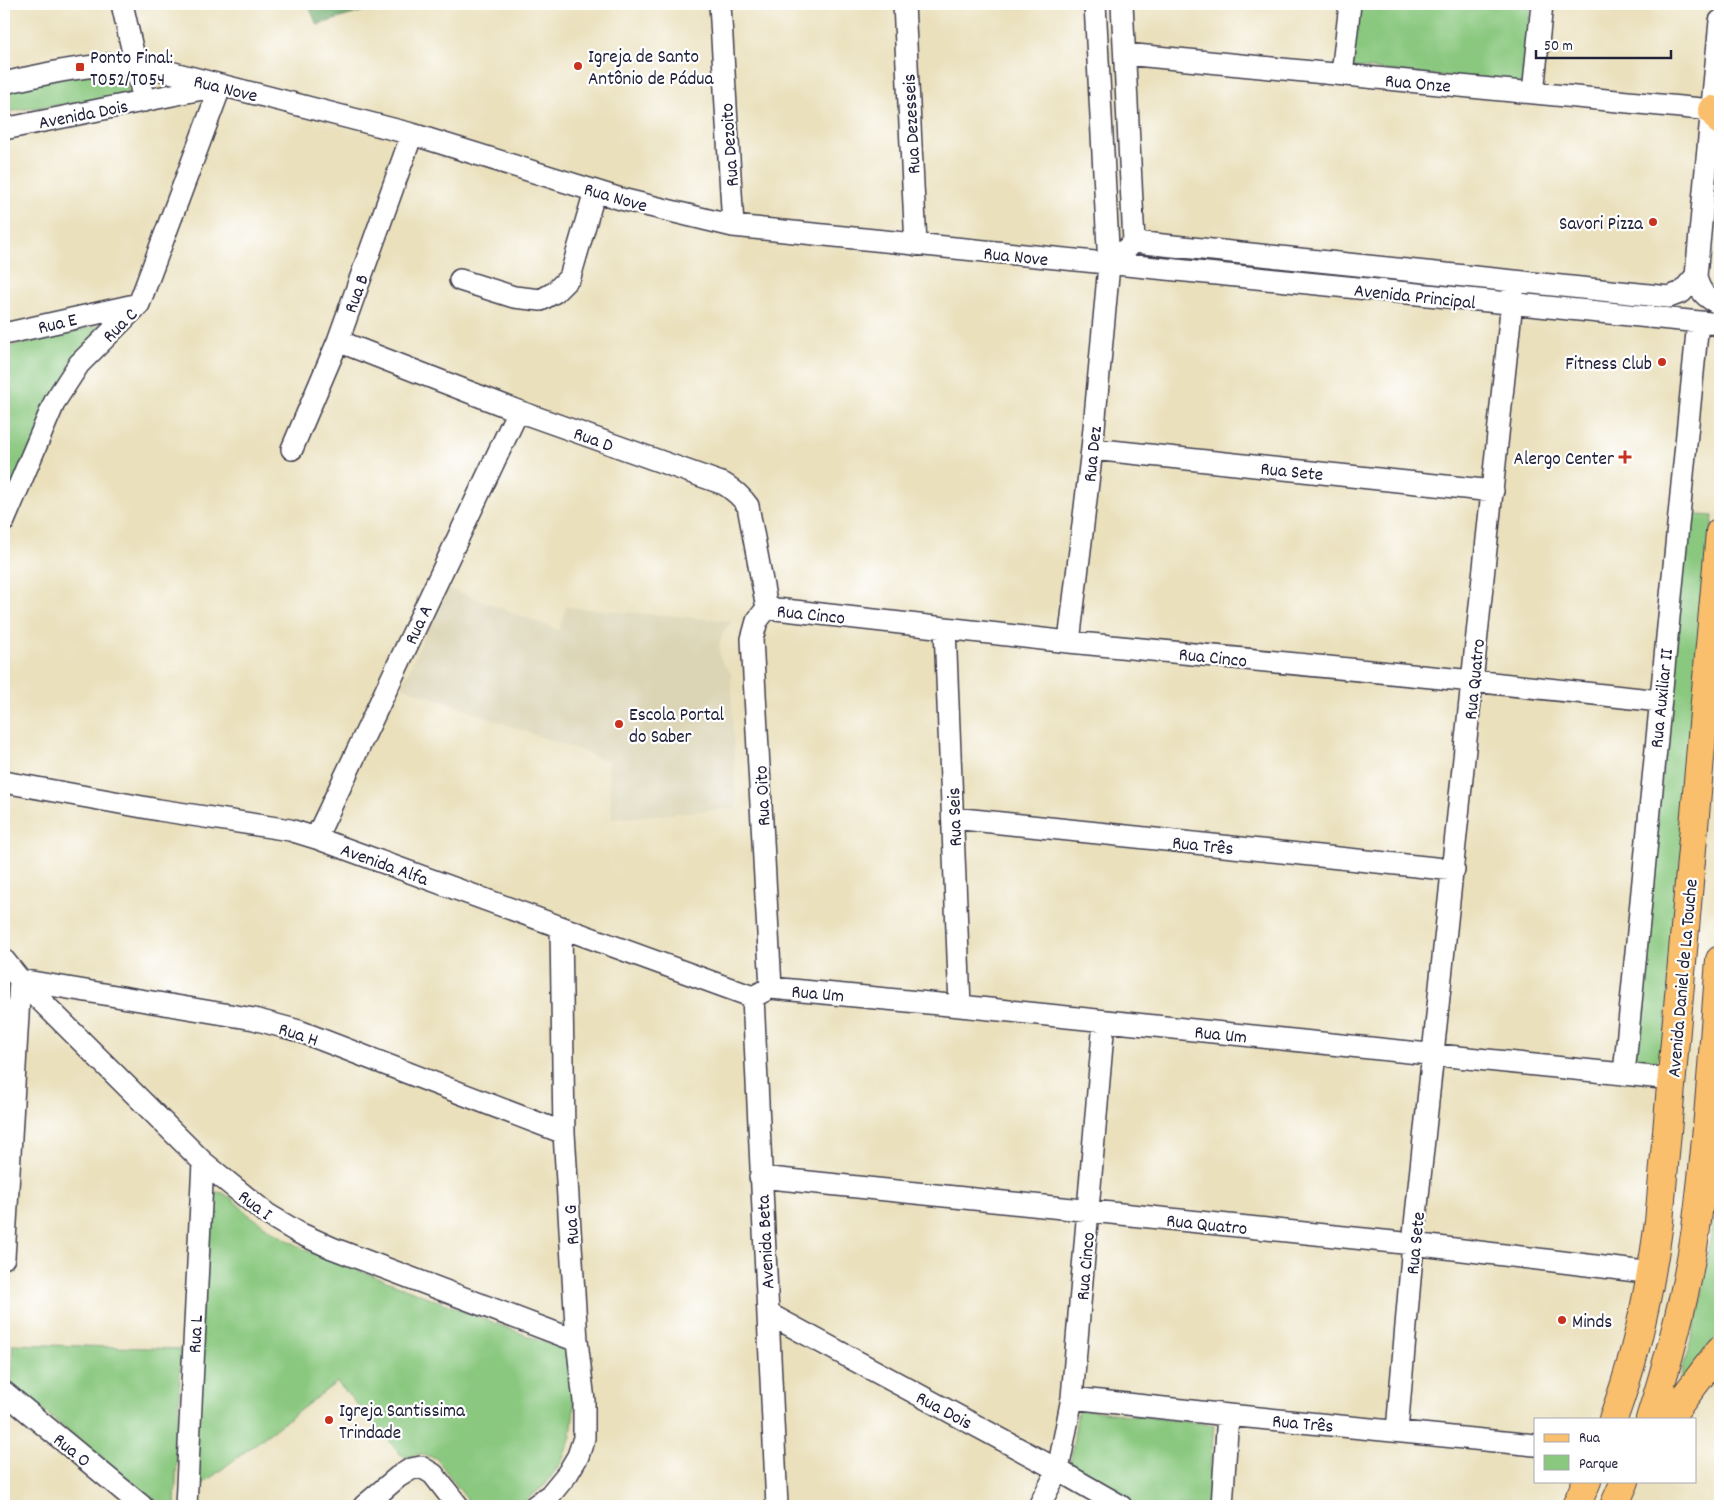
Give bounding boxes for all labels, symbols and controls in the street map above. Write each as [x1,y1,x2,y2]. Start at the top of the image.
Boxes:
scale bar [1536,28,1672,60]
text: 50 m [1544,36,1573,58]
place label: Igreja de Santo Antônio de Pádua [588,45,715,94]
place label: Ponto Final: T052/T054 [90,46,173,95]
marker: Igreja de Santo Antônio de Pádua [572,60,584,72]
marker: Ponto Final: T052/T054 [74,61,86,73]
street label: Rua Nove [190,69,260,111]
street label: Rua Onze [1384,69,1452,102]
street label: Rua Dezesseis [897,73,930,175]
street label: Avenida Dois [37,95,131,138]
street label: Rua Dezoito [715,102,748,187]
street label: Rua Nove [580,177,650,221]
place label: Savori Pizza [1559,212,1644,239]
marker: Savori Pizza [1647,216,1659,228]
street label: Rua Nove [982,242,1049,275]
street label: Rua B [339,271,378,317]
street label: Avenida Principal [1352,279,1477,318]
street label: Rua C [98,303,145,350]
street label: Rua E [36,308,80,343]
place label: Fitness Club [1565,352,1652,379]
marker: Fitness Club [1656,356,1668,368]
street label: Rua D [569,422,617,461]
street label: Rua Dez [1078,425,1111,484]
place label: Alergo Center [1514,447,1614,474]
marker: Alergo Center [1618,450,1632,464]
street label: Rua Sete [1259,457,1324,490]
street label: Rua Cinco [775,599,846,633]
street label: Rua A [399,601,441,650]
street label: Rua Quatro [1459,637,1494,721]
street label: Rua Cinco [1177,642,1248,676]
street label: Rua Auxiliar II [1645,647,1682,749]
place label: Escola Portal do Saber [629,703,725,752]
marker: Escola Portal do Saber [613,718,625,730]
street label: Rua Oito [749,765,780,827]
street label: Rua Seis [942,787,971,847]
street label: Rua Três [1171,831,1235,864]
street label: Avenida Alfa [336,838,432,895]
street label: Avenida Daniel de La Touche [1662,878,1707,1079]
street label: Rua Um [790,980,845,1011]
street label: Rua H [275,1017,321,1055]
street label: Rua Um [1193,1020,1248,1053]
street label: Rua I [231,1185,277,1229]
street label: Avenida Beta [751,1193,783,1290]
street label: Rua G [559,1204,588,1246]
street label: Rua Quatro [1165,1209,1249,1244]
street label: Rua Sete [1401,1211,1434,1276]
street label: Rua Cinco [1071,1231,1104,1302]
place label: Minds [1572,1310,1612,1337]
street label: Rua L [183,1314,212,1354]
marker: Minds [1556,1314,1568,1326]
street label: Rua Dois [910,1386,976,1438]
place label: Igreja Santissima Trindade [339,1399,466,1448]
street label: Rua Três [1271,1409,1335,1442]
marker: Igreja Santissima Trindade [323,1414,335,1426]
legend [1534,1418,1696,1482]
street label: Rua O [46,1428,95,1475]
text: Rua [1579,1428,1601,1450]
text: Parque [1579,1454,1619,1476]

